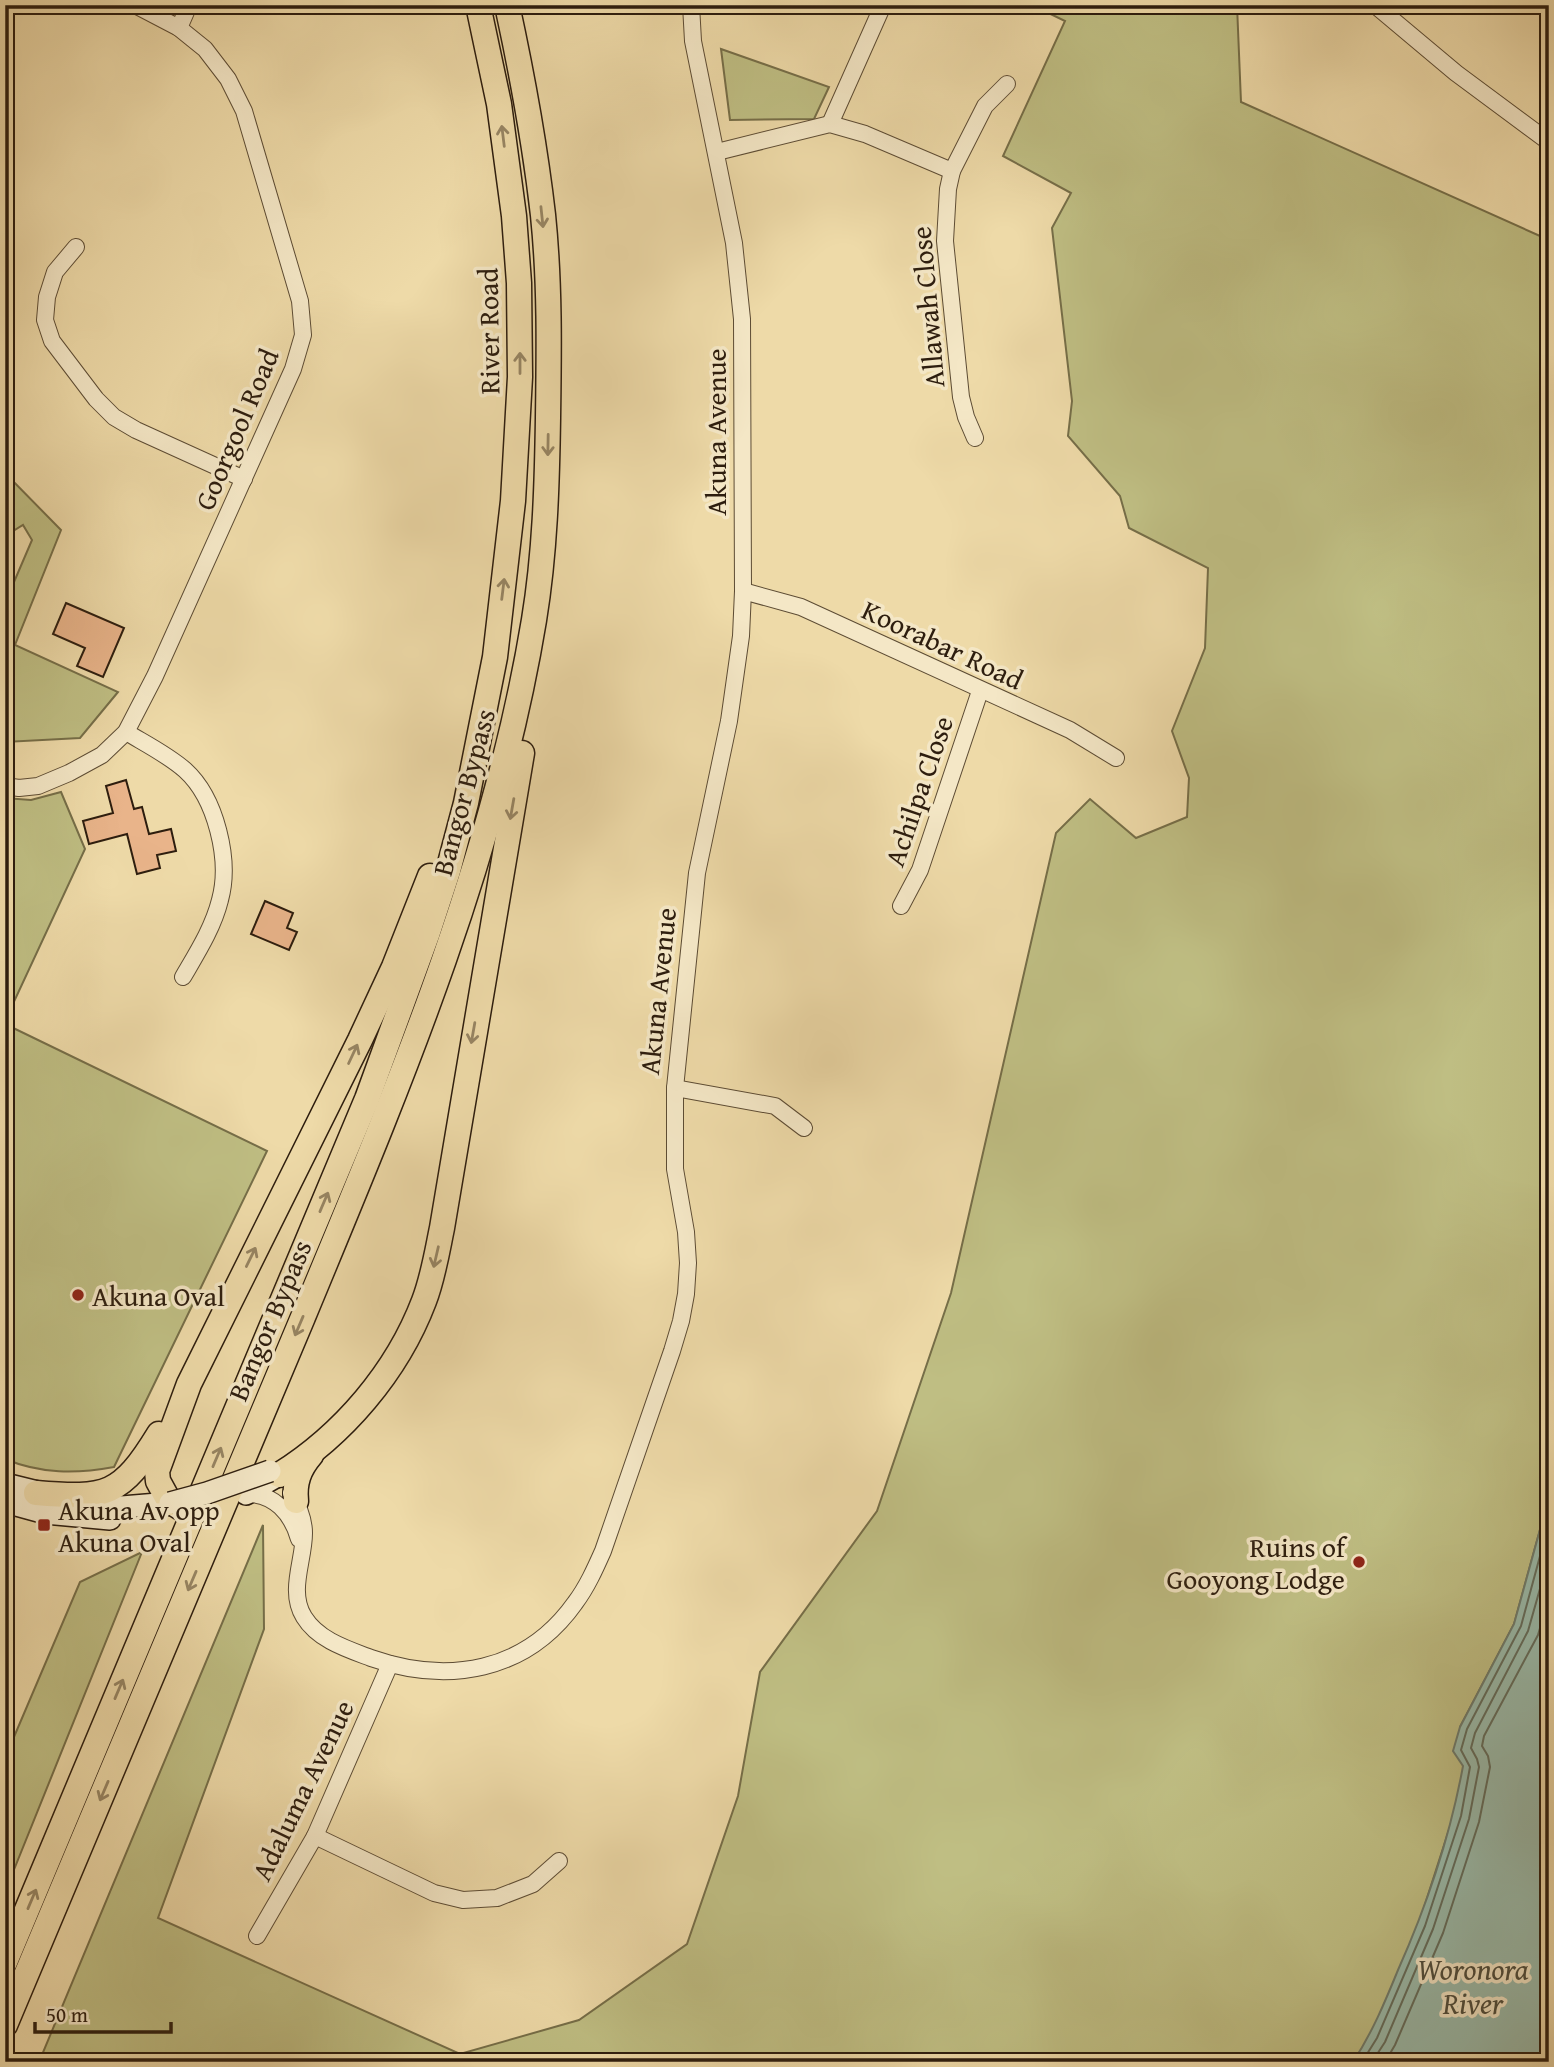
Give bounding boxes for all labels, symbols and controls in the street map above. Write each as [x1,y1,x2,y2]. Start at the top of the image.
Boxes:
one-way arrow [497,125,510,148]
one-way arrow [536,206,549,228]
street label: Allawah Close [900,225,954,389]
street label: River Road [466,267,510,395]
street label: Goorgool Road [184,342,288,516]
street label: Akuna Avenue [695,348,736,516]
one-way arrow [513,352,527,375]
one-way arrow [541,433,555,456]
one-way arrow [497,579,510,601]
street label: Koorabar Road [856,589,1030,699]
street label: Bangor Bypass [421,704,505,880]
street label: Achilpa Close [873,710,963,872]
one-way arrow [505,797,518,820]
street label: Akuna Avenue [628,906,686,1076]
one-way arrow [466,1021,479,1044]
one-way arrow [347,1044,361,1065]
one-way arrow [318,1192,331,1213]
street label: Bangor Bypass [217,1233,321,1407]
one-way arrow [428,1245,442,1268]
one-way arrow [245,1247,258,1268]
place label: Akuna Oval [92,1275,225,1316]
marker: Akuna Oval [70,1287,86,1303]
one-way arrow [292,1314,305,1336]
one-way arrow [211,1446,224,1468]
place label: Akuna Av opp Akuna Oval [58,1489,220,1562]
marker: Akuna Av opp Akuna Oval [36,1517,52,1533]
place label: Ruins of Gooyong Lodge [1166,1526,1348,1599]
marker: Ruins of Gooyong Lodge [1351,1554,1367,1570]
one-way arrow [185,1570,198,1592]
one-way arrow [114,1679,127,1700]
street label: Adaluma Avenue [241,1693,363,1887]
one-way arrow [96,1780,109,1801]
one-way arrow [26,1889,39,1910]
water label: Woronora River [1417,1947,1529,2025]
scale bar [35,1990,172,2034]
text: 50 m [46,1999,88,2030]

